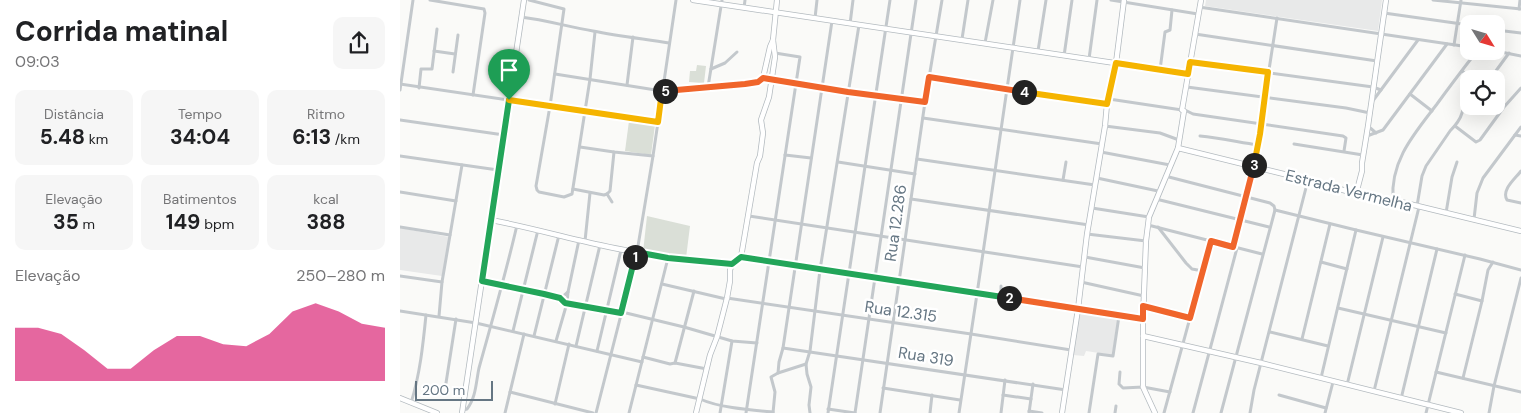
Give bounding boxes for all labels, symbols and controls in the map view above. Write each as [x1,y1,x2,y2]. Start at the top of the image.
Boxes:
text: Corrida matinal [15,13,228,50]
north arrow [1460,15,1505,60]
map controls [1460,15,1505,115]
button: share [333,17,385,69]
pin [488,49,530,100]
text: 09:03 [15,51,60,72]
icon: arrive [495,56,523,84]
button: locate [1460,70,1505,115]
pin: 5 [652,78,678,104]
pin: 4 [1012,80,1036,104]
text: 5 [661,82,670,100]
text: 4 [1020,83,1029,101]
text: Distância [44,105,104,123]
text: Tempo [178,105,222,123]
text: Ritmo [307,105,345,123]
text: 5.48 [40,123,85,151]
text: 34:04 [170,123,230,151]
text: 6:13 [292,123,331,151]
text: km [85,130,108,148]
text: /km [331,130,360,148]
pin: 3 [1242,152,1266,178]
text: 3 [1250,156,1259,174]
street label: Estrada Vermelha [1283,165,1415,216]
street label: Rua 12.286 [880,183,911,263]
text: Elevação [45,190,103,208]
text: Batimentos [163,190,237,208]
text: kcal [313,190,339,208]
text: 35 [53,208,79,236]
text: 149 [166,208,200,236]
text: 388 [306,208,346,236]
text: m [79,215,95,233]
text: bpm [200,215,234,233]
pin: 1 [622,244,648,270]
text: 1 [633,248,638,266]
text: Elevação [15,265,80,286]
text: 250–280 m [296,265,385,286]
pin: 2 [996,286,1022,310]
text: 2 [1005,289,1014,307]
street label: Rua 12.315 [863,296,939,327]
street label: Rua 319 [897,342,955,371]
scale bar [415,378,492,401]
text: 200 m [422,381,465,399]

